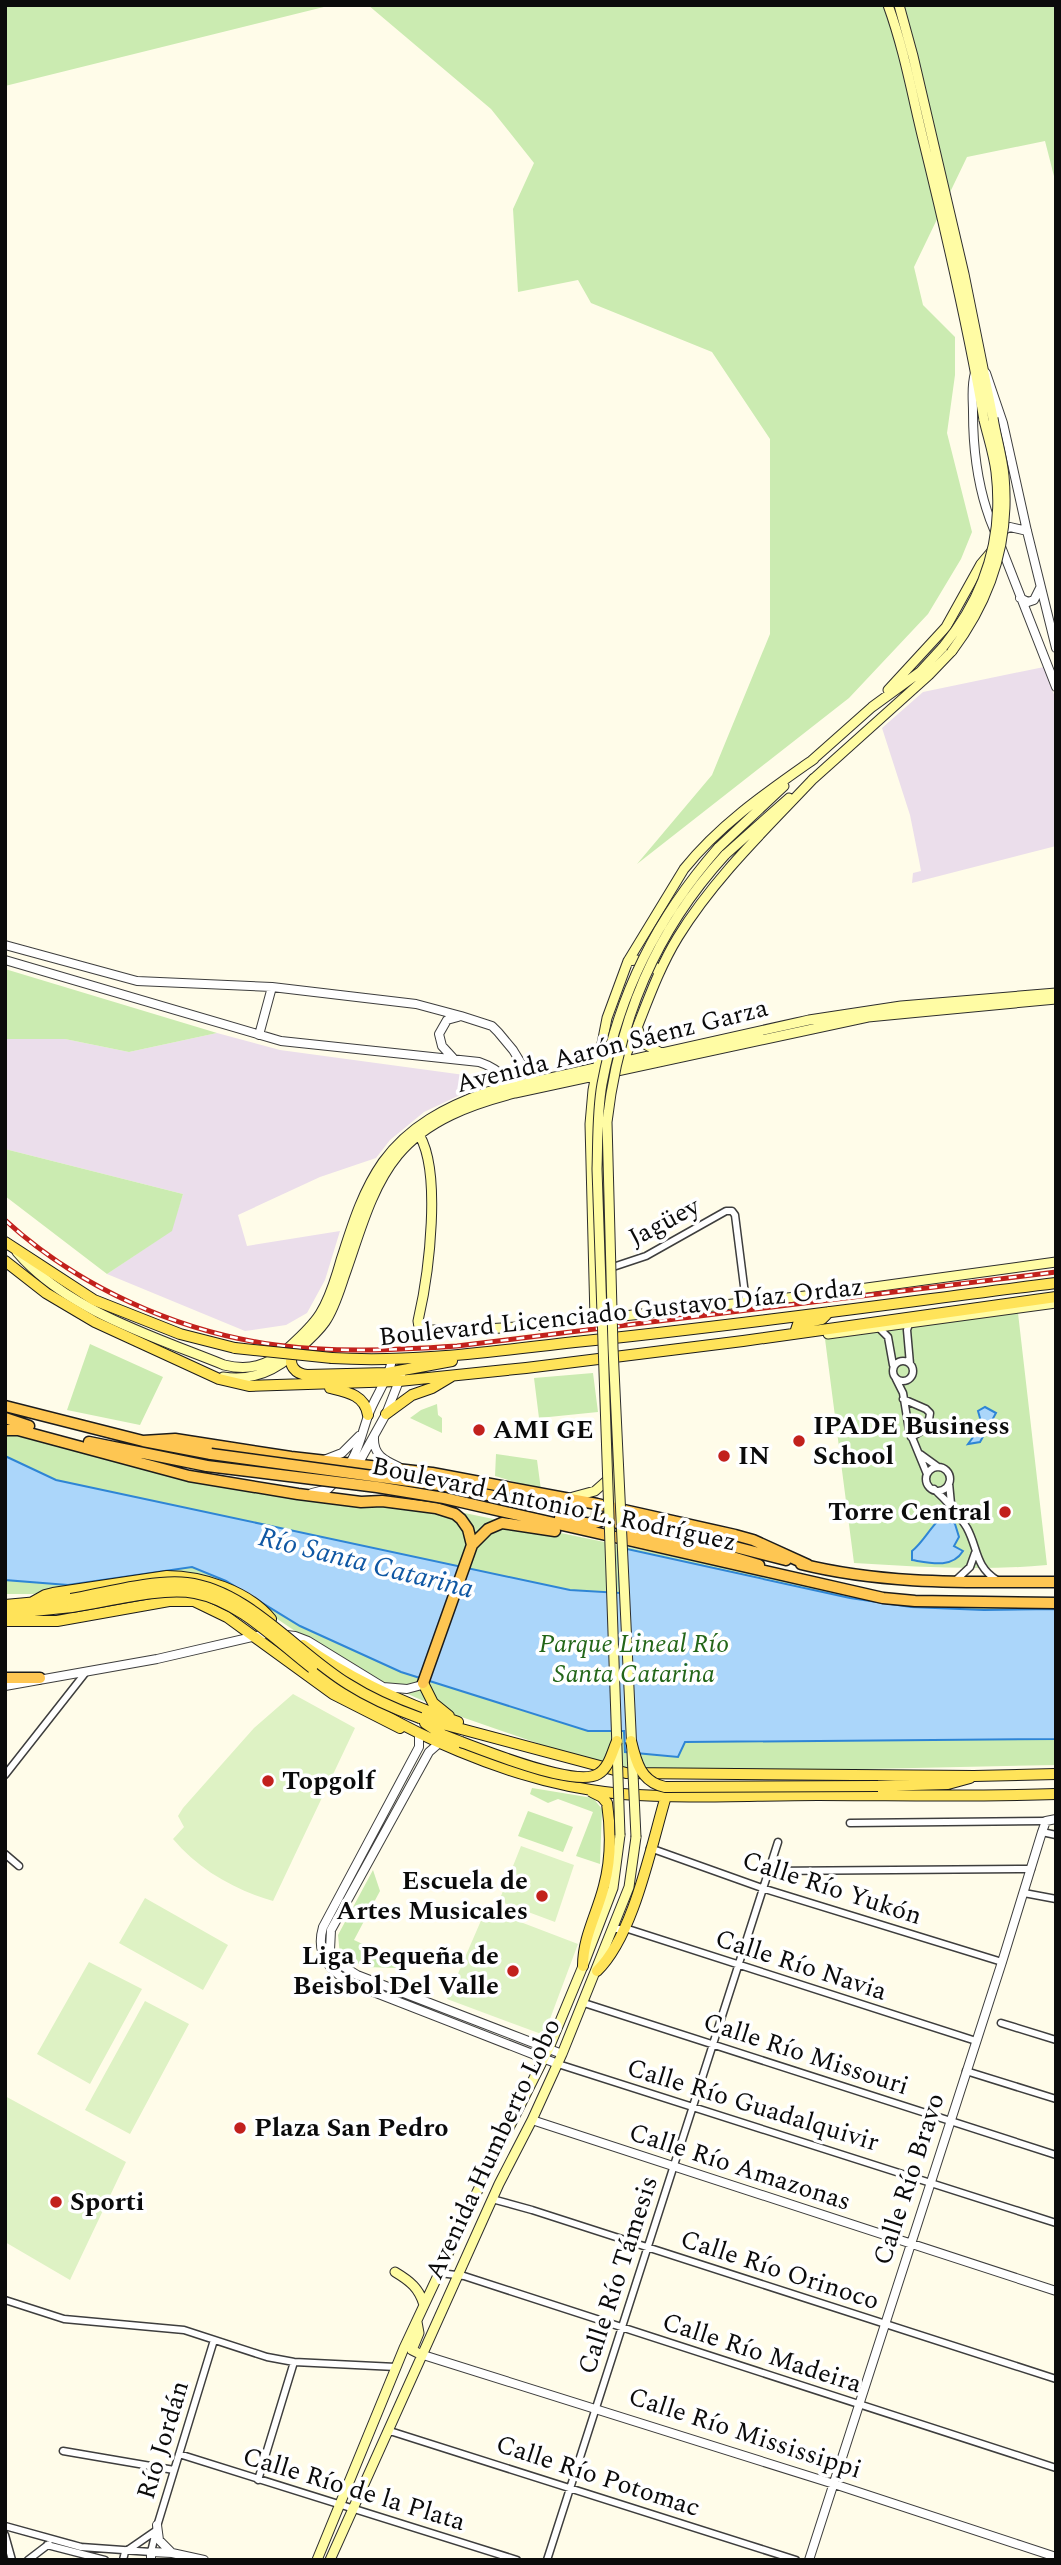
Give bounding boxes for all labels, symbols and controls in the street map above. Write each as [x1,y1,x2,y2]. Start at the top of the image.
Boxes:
street label: Avenida Aarón Sáenz Garza [452,988,772,1104]
street label: Jagüey [621,1186,708,1257]
street label: Boulevard Licenciado Gustavo Díaz Ordaz [377,1267,865,1357]
place label: IPADE Business School [813,1406,1010,1476]
place label: AMI GE [493,1410,594,1450]
marker: AMI GE [471,1422,487,1438]
marker: IPADE Business School [791,1433,807,1449]
place label: IN [738,1436,770,1476]
street label: Boulevard Antonio L. Rodríguez [368,1446,740,1562]
marker: IN [716,1448,732,1464]
place label: Torre Central [828,1492,991,1532]
marker: Torre Central [997,1504,1013,1520]
water label: Río Santa Catarina [254,1515,478,1611]
park label: Parque Lineal Río Santa Catarina [539,1624,729,1694]
place label: Topgolf [282,1761,376,1801]
marker: Topgolf [260,1773,276,1789]
street label: Calle Río Yukón [737,1840,927,1936]
place label: Escuela de Artes Musicales [336,1861,528,1931]
marker: Escuela de Artes Musicales [534,1888,550,1904]
street label: Calle Río Navia [710,1918,892,2012]
place label: Liga Pequeña de Beisbol Del Valle [293,1936,499,2006]
marker: Liga Pequeña de Beisbol Del Valle [505,1963,521,1979]
street label: Calle Río Missouri [698,2002,914,2106]
street label: Avenida Humberto Lobo [415,2012,571,2286]
street label: Calle Río Guadalquivir [622,2048,884,2162]
street label: Calle Río Bravo [862,2088,956,2270]
place label: Plaza San Pedro [254,2108,449,2148]
street label: Calle Río Amazonas [624,2112,856,2222]
marker: Plaza San Pedro [232,2120,248,2136]
street label: Calle Río Támesis [567,2171,669,2379]
place label: Sporti [70,2182,145,2222]
marker: Sporti [48,2194,64,2210]
street label: Calle Río Orinoco [675,2219,885,2321]
street label: Calle Río Madeira [657,2302,867,2404]
street label: Río Jordán [126,2376,200,2504]
street label: Calle Río Mississippi [623,2376,867,2490]
street label: Calle Río Potomac [491,2424,705,2528]
street label: Calle Río de la Plata [238,2436,471,2542]

